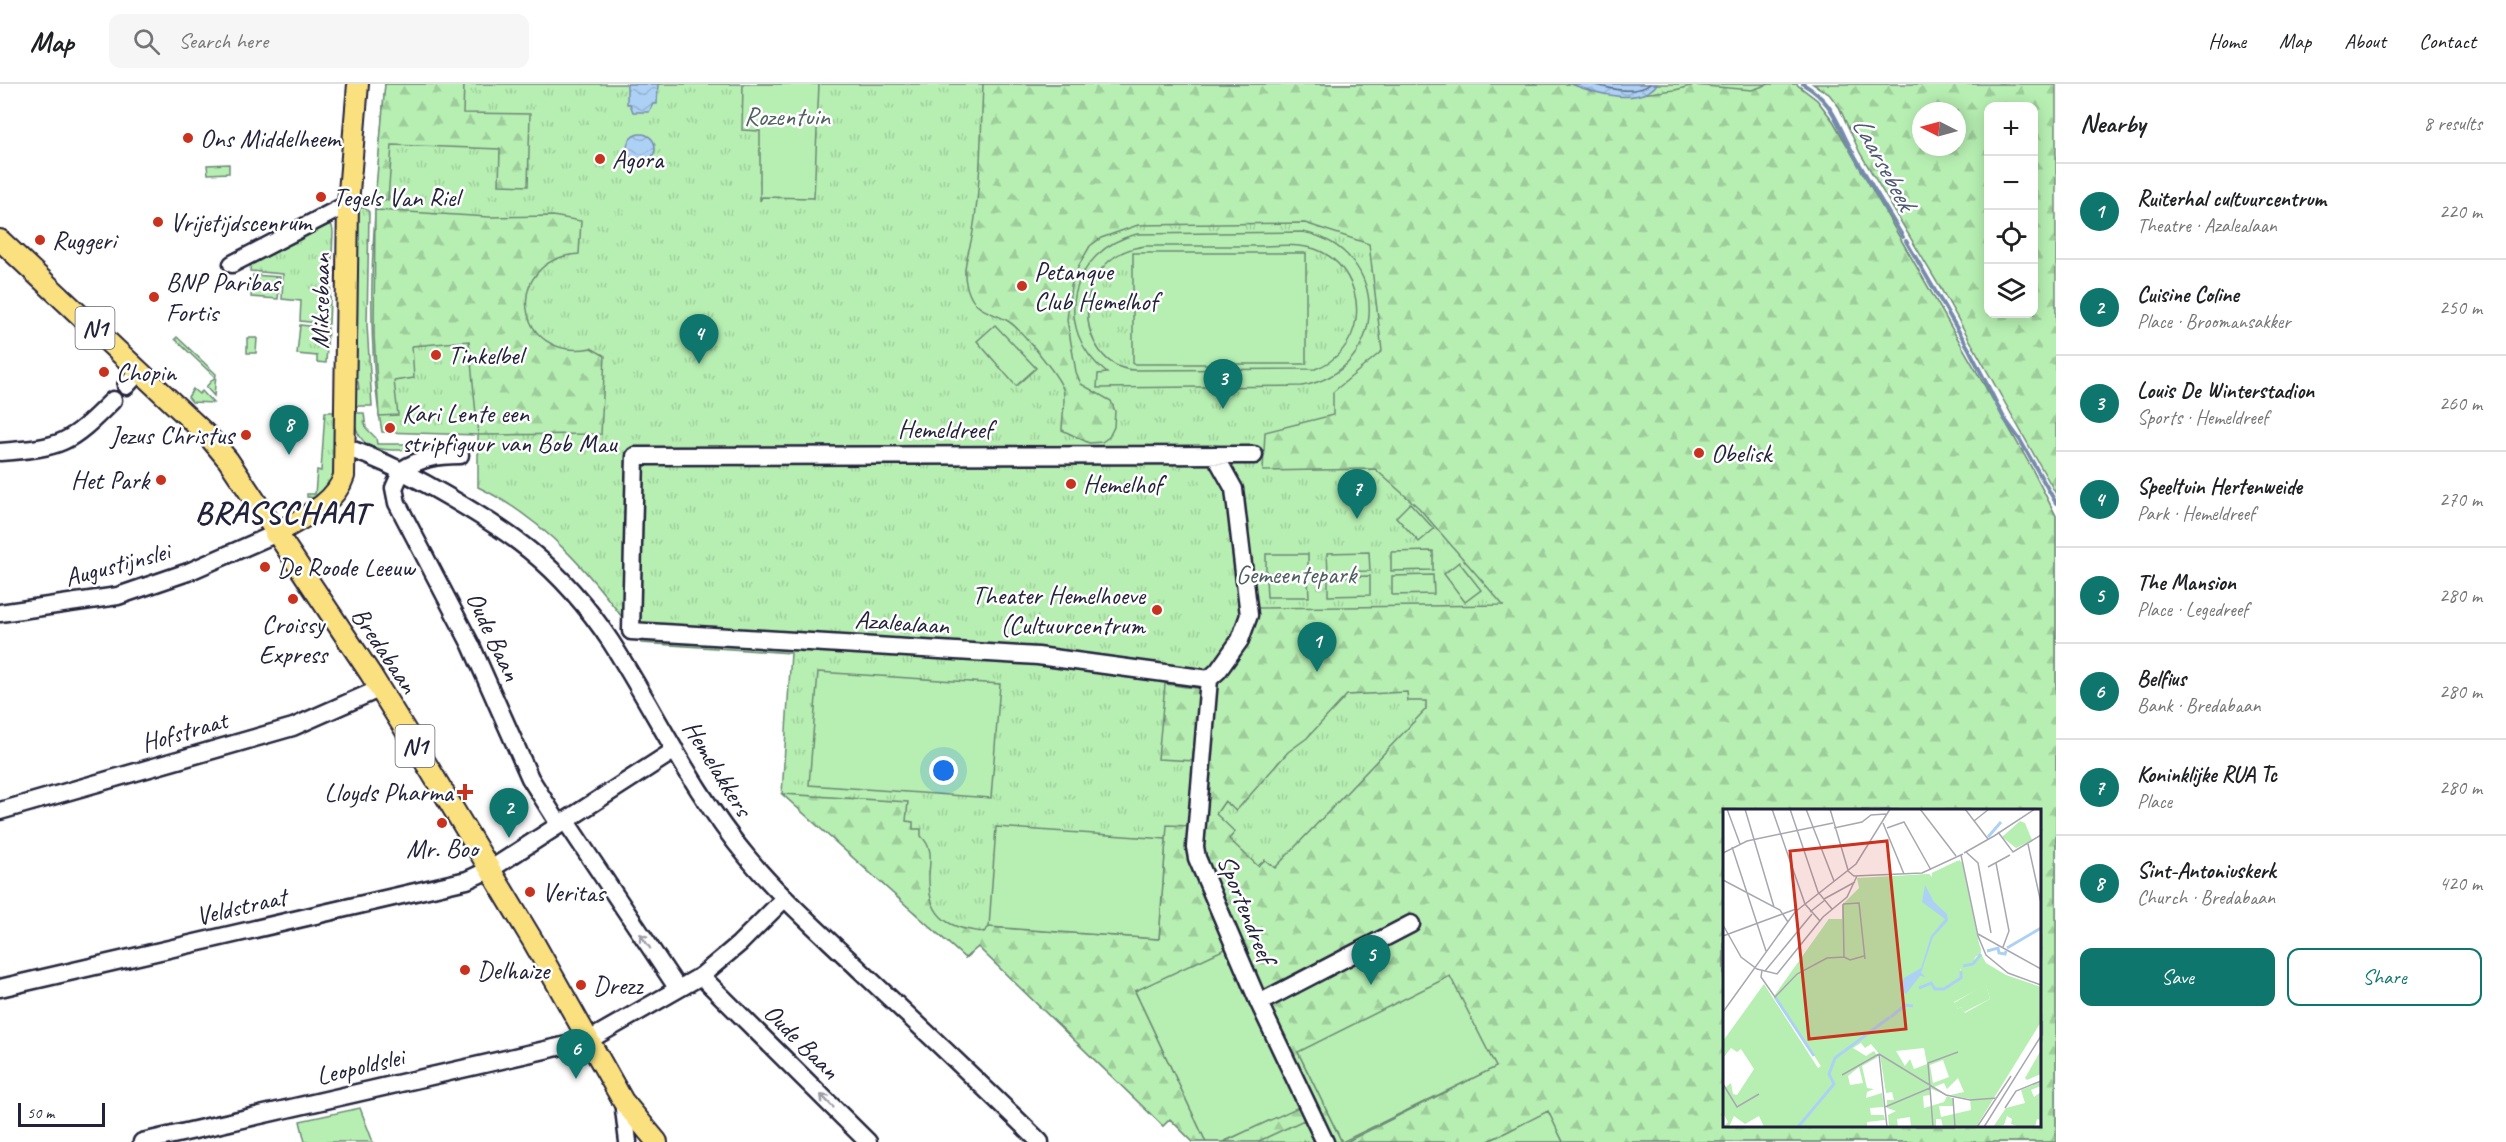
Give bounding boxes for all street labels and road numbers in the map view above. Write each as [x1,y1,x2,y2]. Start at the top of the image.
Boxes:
street label: Miksebaan [303,252,338,349]
road number: N1 [76,307,115,349]
street label: Hemeldreef [898,413,998,446]
street label: Augustijnslei [61,534,176,594]
street label: Oude Baan [459,586,529,686]
street label: Bredabaan [344,601,426,701]
street label: Azalealaan [854,603,952,642]
street label: Hofstraat [137,703,233,759]
street label: Hemelakkers [675,714,761,824]
road number: N1 [396,725,434,767]
street label: Sportendreef [1210,850,1285,973]
street label: Veldstraat [193,879,293,933]
street label: Oude Baan [756,996,847,1087]
street label: Leopoldslei [313,1040,410,1093]

